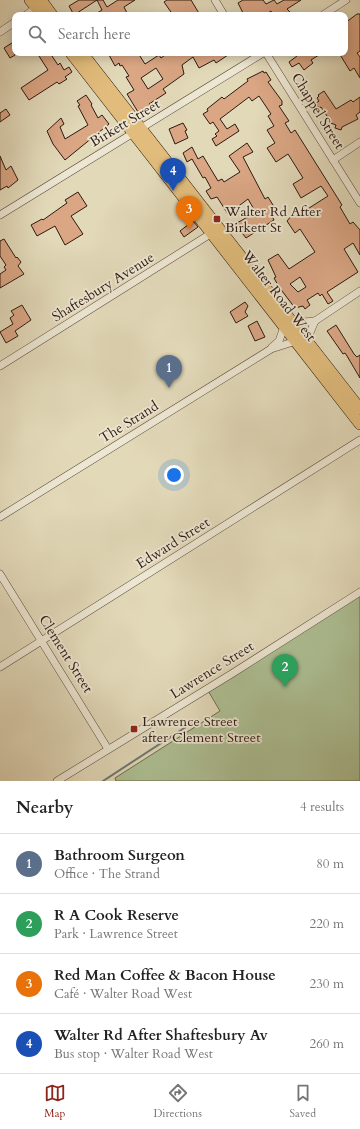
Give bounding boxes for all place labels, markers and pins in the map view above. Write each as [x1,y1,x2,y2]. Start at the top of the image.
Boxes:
pin: 4 [160,158,186,191]
pin: 3 [176,196,202,229]
place label: Walter Rd After Birkett St [224,202,322,237]
marker: Walter Rd After Birkett St [212,214,222,224]
pin: 1 [156,355,182,388]
pin: 2 [272,654,298,687]
place label: Lawrence Street after Clement Street [142,712,261,747]
marker: Lawrence Street after Clement Street [129,724,139,734]

